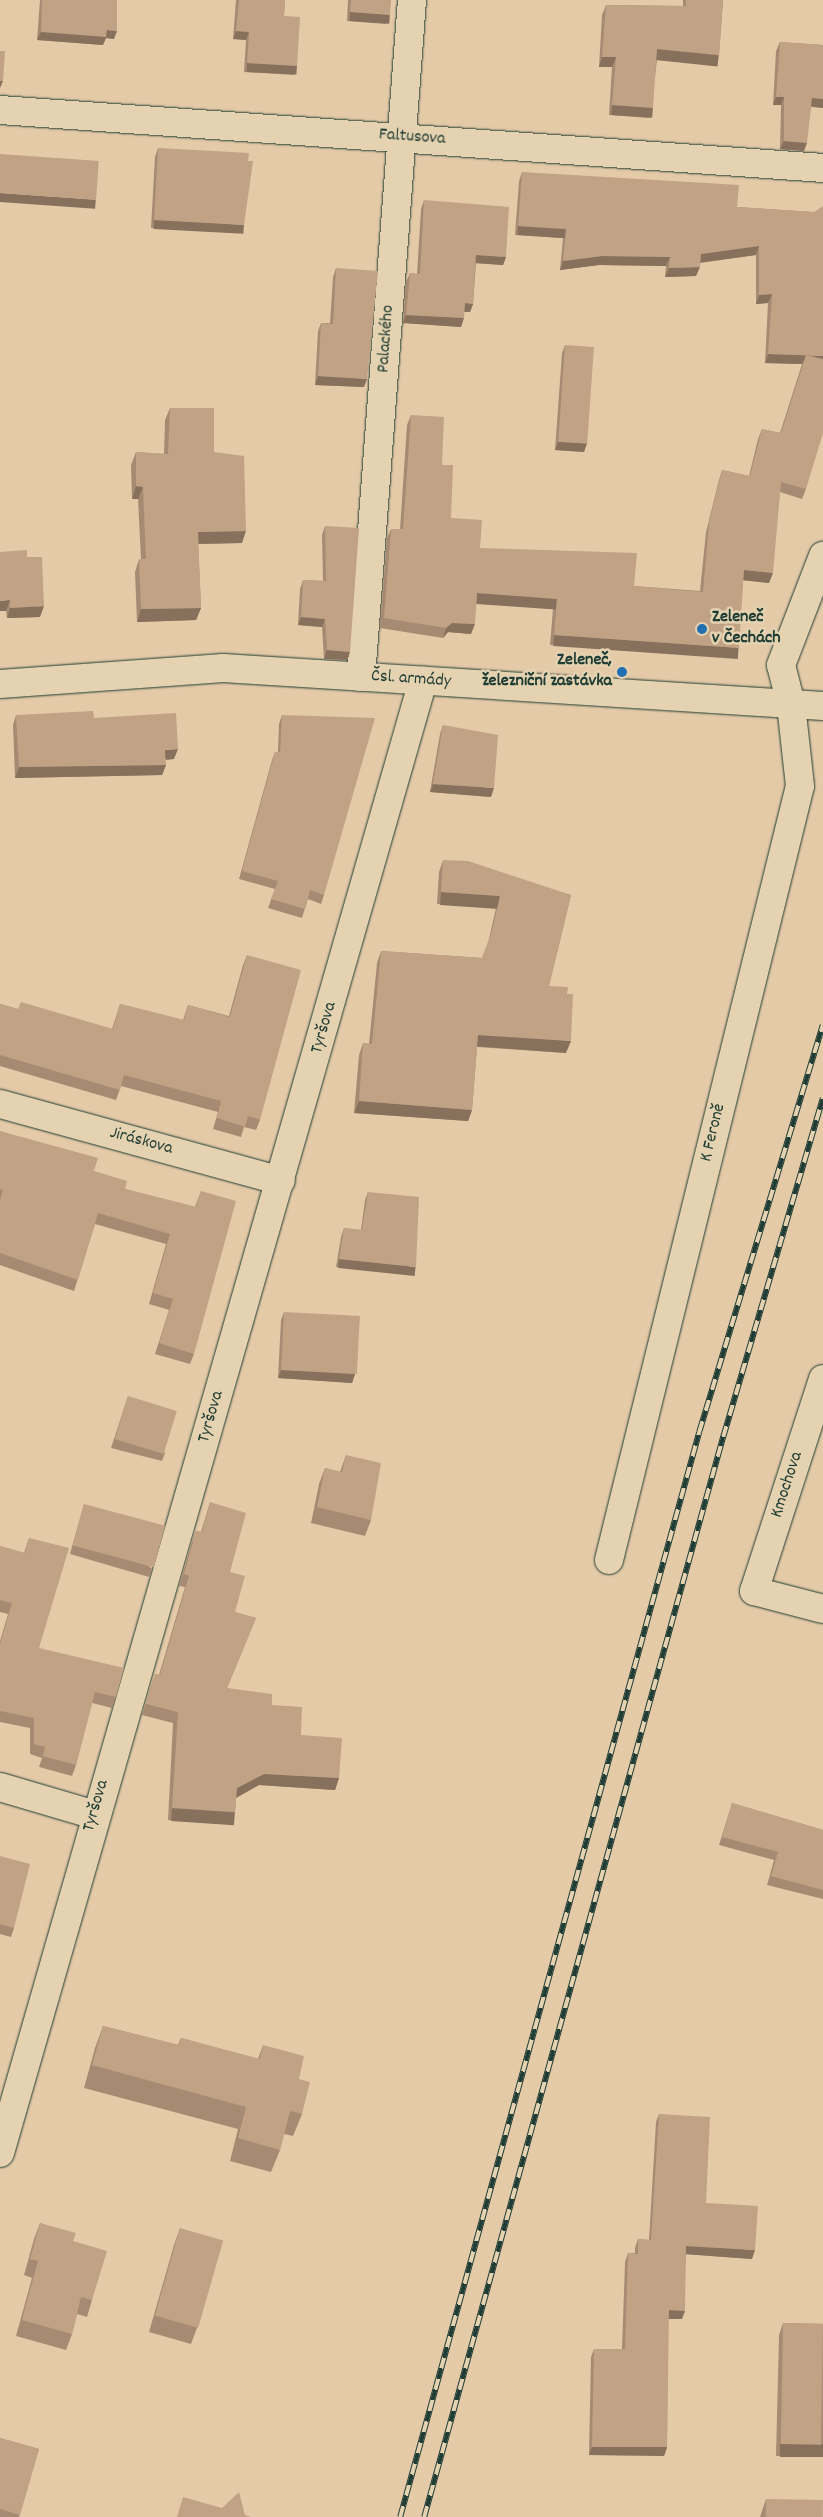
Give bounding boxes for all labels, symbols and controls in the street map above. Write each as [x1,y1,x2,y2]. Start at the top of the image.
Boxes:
street label: Faltusova [378,125,446,151]
street label: Palackého [374,304,400,374]
place label: Zeleneč v Čechách [712,608,780,650]
marker: Zeleneč v Čechách [696,623,708,635]
place label: Zeleneč, železniční zastávka [482,651,612,694]
street label: Čsl. armády [370,666,452,694]
marker: Zeleneč, železniční zastávka [616,666,628,678]
street label: Tyršova [307,1000,343,1056]
street label: K Feroně [696,1102,732,1164]
street label: Jiráskova [107,1123,175,1161]
street label: Tyršova [194,1389,230,1445]
street label: Kmochova [767,1449,809,1521]
street label: Tyršova [79,1778,115,1834]

